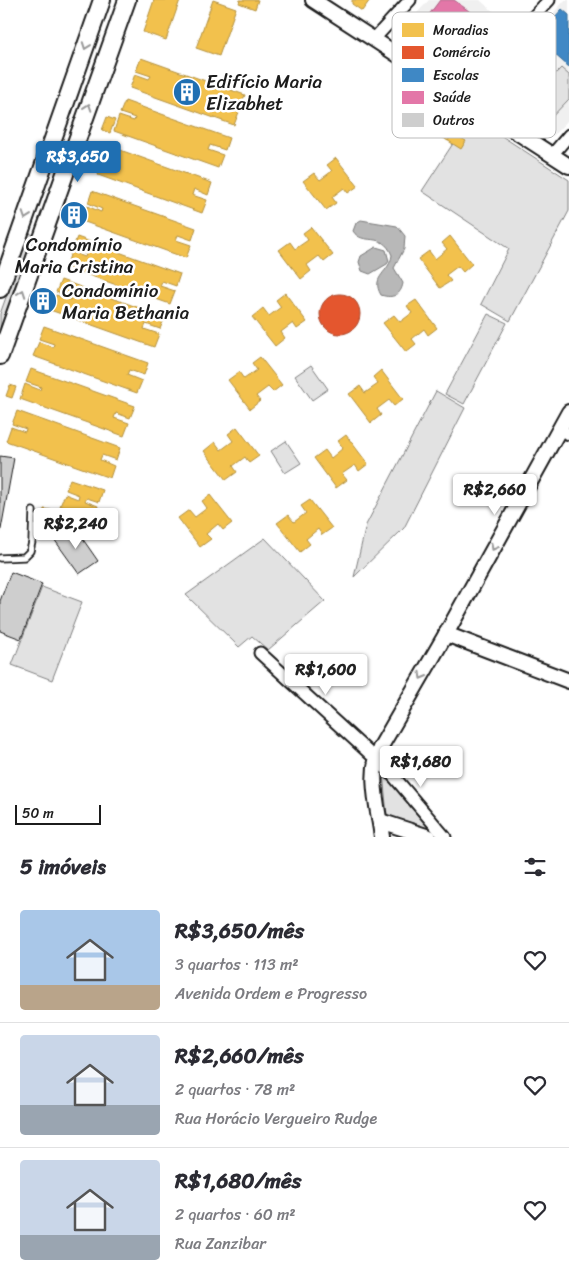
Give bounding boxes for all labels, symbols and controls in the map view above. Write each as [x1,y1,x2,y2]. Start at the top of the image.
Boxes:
legend [392,12,556,138]
text: Moradias [433,18,489,43]
text: Comércio [433,40,490,65]
one-way arrow [82,41,92,50]
text: Escolas [433,63,479,88]
place label: Edifício Maria Elizabhet [206,65,322,120]
building icon: Edifício Maria Elizabhet [172,77,202,107]
text: Saúde [433,85,471,110]
one-way arrow [83,104,93,112]
text: Outros [433,108,475,133]
pin: R$3,650 [32,140,124,183]
text: R$3,650 [47,142,109,171]
building icon: Condomínio Maria Cristina [59,200,89,230]
one-way arrow [22,211,32,219]
place label: Condomínio Maria Cristina [15,228,134,283]
place label: Condomínio Maria Bethania [62,274,190,329]
building icon: Condomínio Maria Bethania [28,286,58,316]
one-way arrow [16,290,26,298]
pin: R$2,660 [449,474,541,516]
text: R$2,660 [464,475,526,504]
pin: R$2,240 [30,508,122,550]
text: R$2,240 [44,509,108,538]
one-way arrow [491,542,501,551]
pin: R$1,600 [280,654,372,696]
text: R$1,600 [296,655,356,684]
one-way arrow [418,671,428,680]
pin: R$1,680 [375,746,467,788]
text: R$1,680 [391,747,451,776]
text: 50 m [22,801,54,826]
scale bar [15,802,101,825]
text: 5 imóveis [20,848,106,886]
icon: filters [521,853,549,881]
text: R$3,650/mês [175,912,304,950]
icon: home [60,930,120,990]
icon: heart [521,946,549,974]
text: 3 quartos · 113 m² [175,950,299,979]
text: Avenida Ordem e Progresso [175,979,367,1008]
text: R$2,660/mês [175,1037,304,1075]
icon: home [60,1055,120,1115]
icon: heart [521,1071,549,1099]
text: 2 quartos · 78 m² [175,1075,295,1104]
text: Rua Horácio Vergueiro Rudge [175,1104,377,1133]
text: R$1,680/mês [175,1162,301,1200]
icon: home [60,1180,120,1240]
icon: heart [521,1196,549,1224]
text: 2 quartos · 60 m² [175,1200,296,1229]
text: Rua Zanzibar [175,1229,266,1258]

